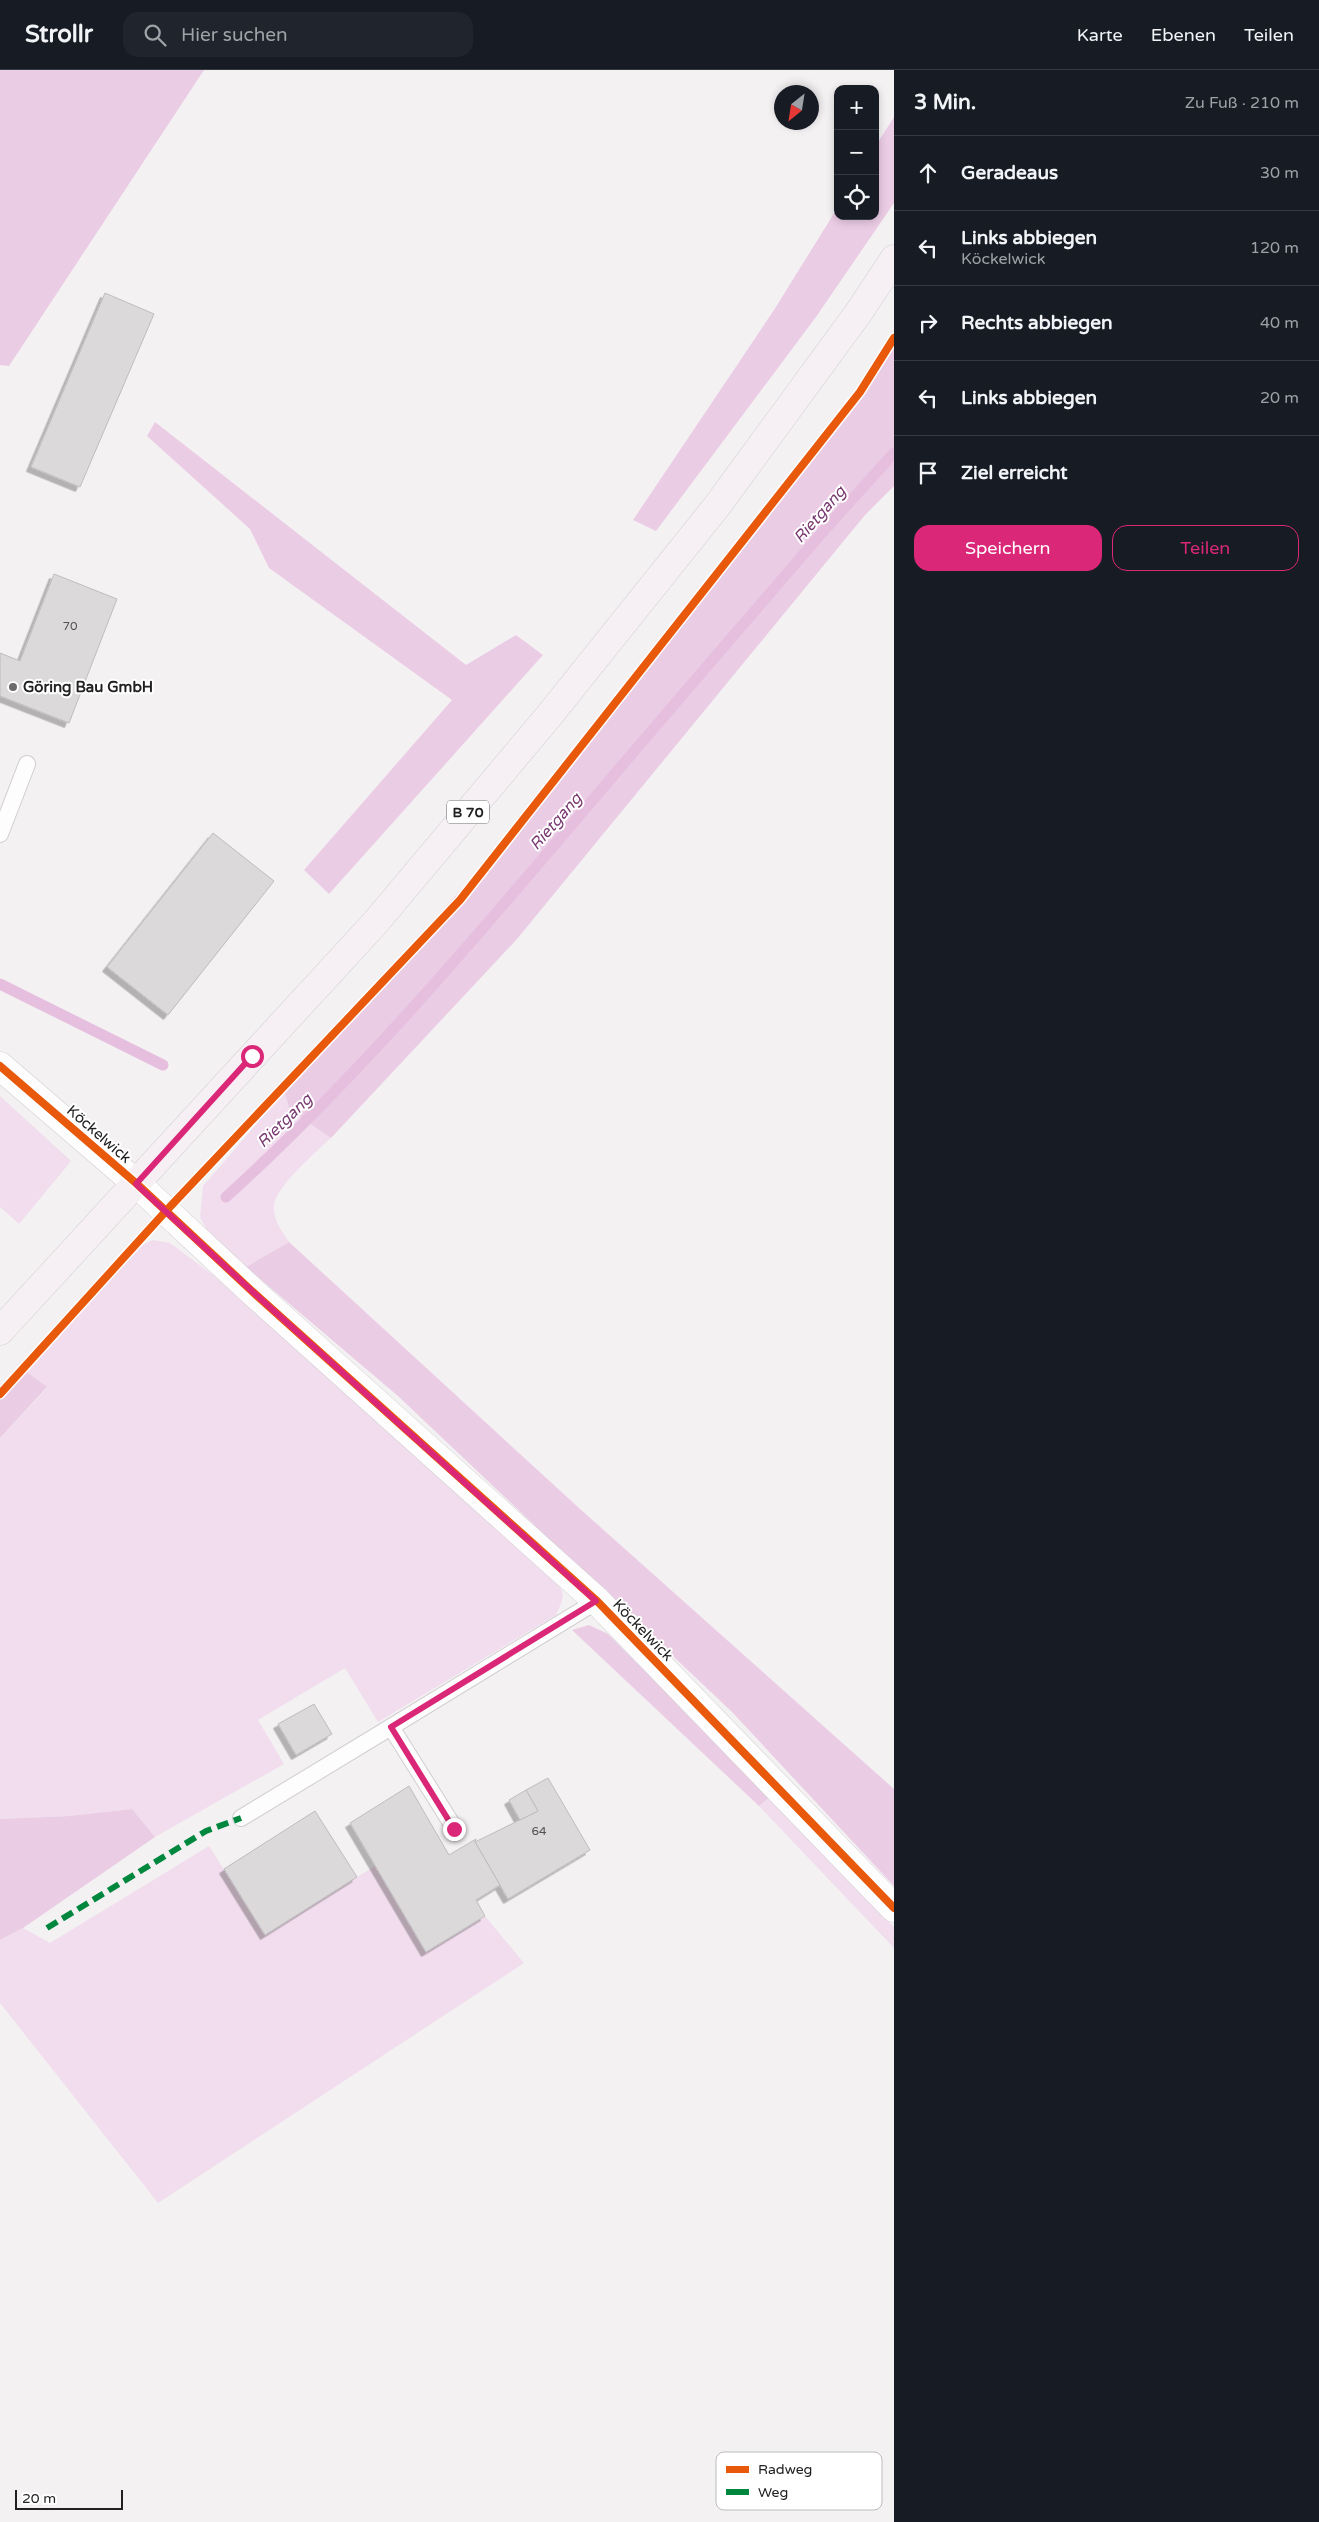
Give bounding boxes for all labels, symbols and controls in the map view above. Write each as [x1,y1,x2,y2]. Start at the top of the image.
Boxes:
search box [123,12,473,57]
text: Strollr [25,20,93,49]
icon: search [141,21,169,49]
text: Hier suchen [181,24,288,46]
text: Karte [1077,24,1123,46]
text: Ebenen [1151,24,1216,46]
text: Teilen [1244,24,1294,46]
north arrow [774,85,819,130]
map controls [834,85,879,220]
button: + [834,85,879,130]
text: 3 Min. [914,90,976,115]
text: Zu Fuß · 210 m [1185,93,1299,113]
button: − [834,130,879,175]
icon: ahead [914,159,942,187]
text: Geradeaus [961,162,1058,184]
text: 30 m [1260,163,1299,183]
button: locate [834,175,879,220]
text: Links abbiegen [961,227,1097,249]
icon: left [914,234,942,262]
text: 120 m [1250,238,1299,258]
text: Köckelwick [961,249,1046,269]
icon: right [914,309,942,337]
text: Rechts abbiegen [961,312,1113,334]
text: 40 m [1260,313,1299,333]
icon: left [914,384,942,412]
text: Links abbiegen [961,387,1097,409]
text: 20 m [1260,388,1299,408]
icon: arrive [914,459,942,487]
text: Ziel erreicht [961,462,1068,484]
water label: Rietgang [789,481,851,547]
button: Speichern [914,525,1102,571]
button: Teilen [1112,525,1299,571]
house number: 70 [62,619,78,633]
place label: Göring Bau GmbH [23,678,153,697]
marker: Göring Bau GmbH [7,681,19,693]
water label: Rietgang [525,788,587,854]
road number: B 70 [447,800,489,824]
route start [241,1045,264,1068]
water label: Rietgang [253,1089,317,1152]
street label: Köckelwick [63,1101,135,1167]
street label: Köckelwick [609,1595,677,1665]
route end [443,1818,466,1841]
house number: 64 [531,1824,547,1838]
legend [716,2452,882,2510]
text: Radweg [758,2461,812,2478]
text: Weg [758,2484,788,2501]
scale bar [15,2487,122,2510]
text: 20 m [22,2490,56,2507]

